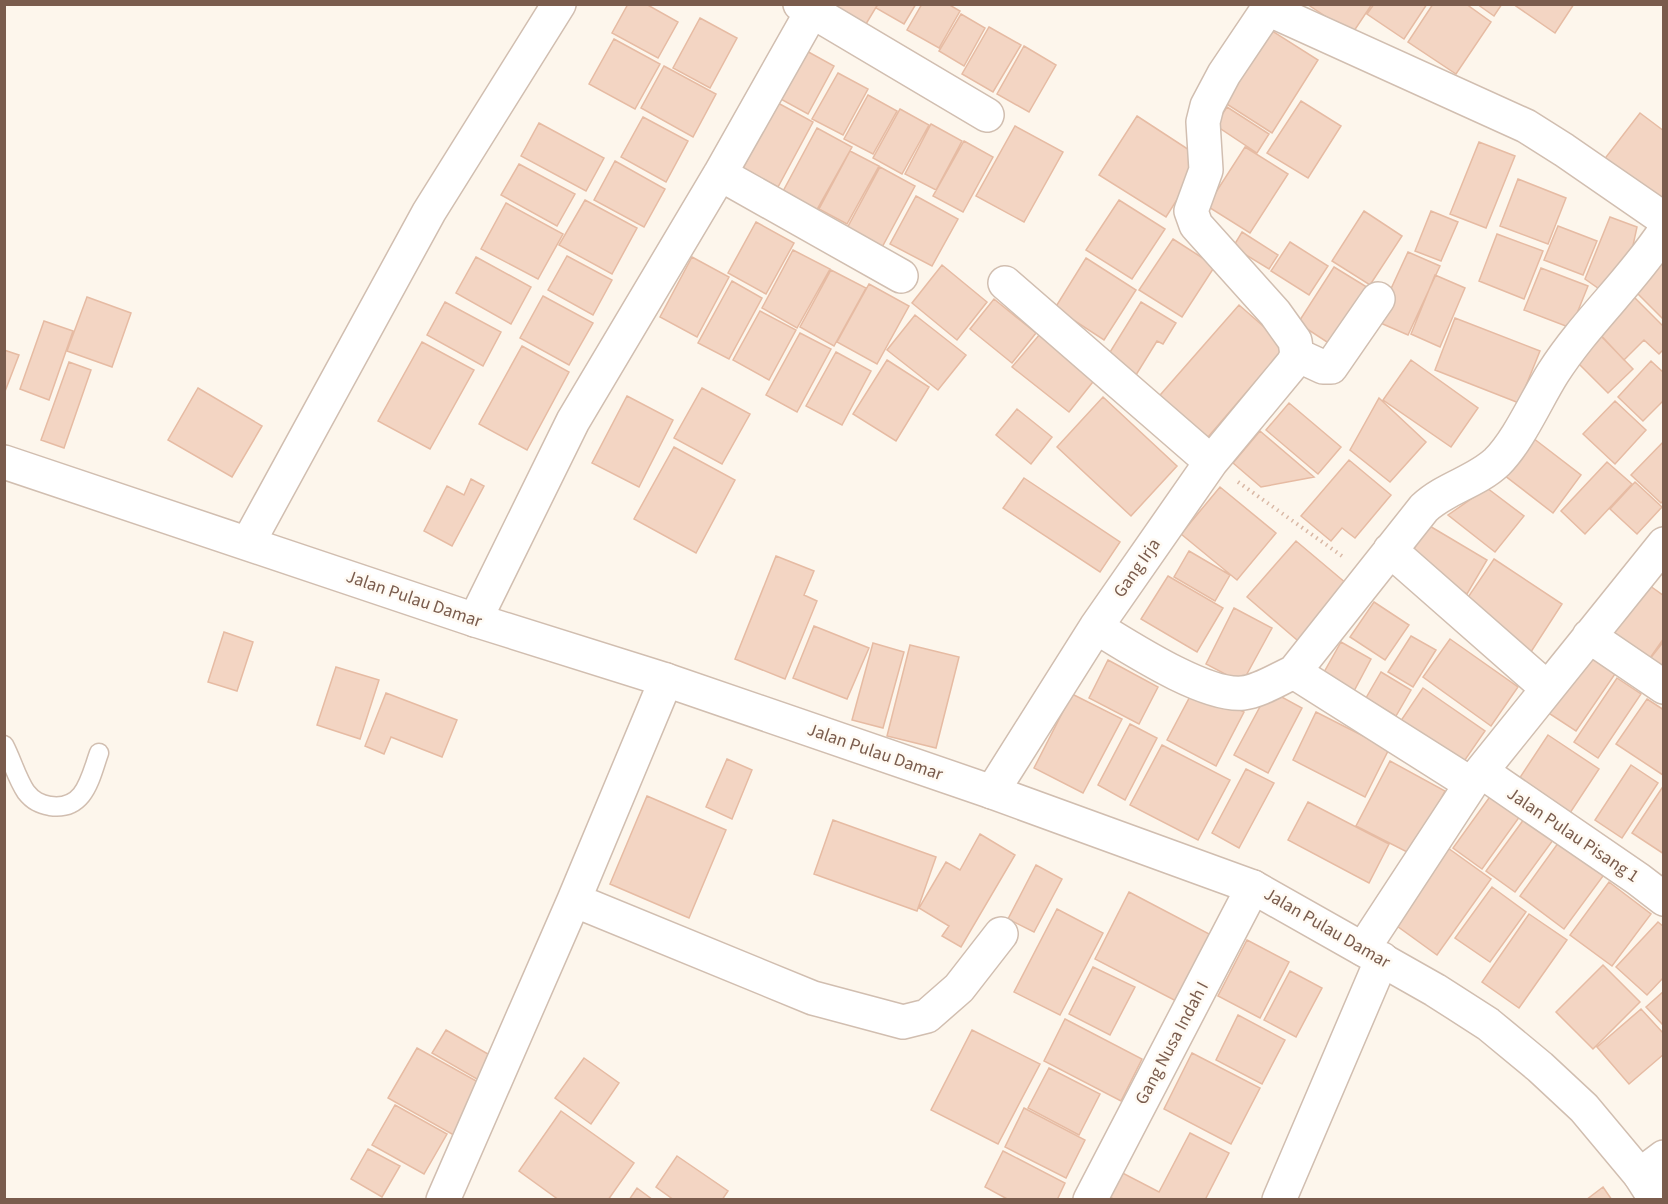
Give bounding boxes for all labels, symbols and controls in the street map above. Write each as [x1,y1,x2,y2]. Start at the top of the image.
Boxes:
street label: Gang Irja [1107,533,1167,603]
street label: Jalan Pulau Damar [343,564,486,634]
street label: Jalan Pulau Damar [804,717,947,787]
street label: Jalan Pulau Pisang 1 [1502,781,1644,889]
street label: Jalan Pulau Damar [1259,882,1395,975]
street label: Gang Nusa Indah I [1129,977,1215,1109]

